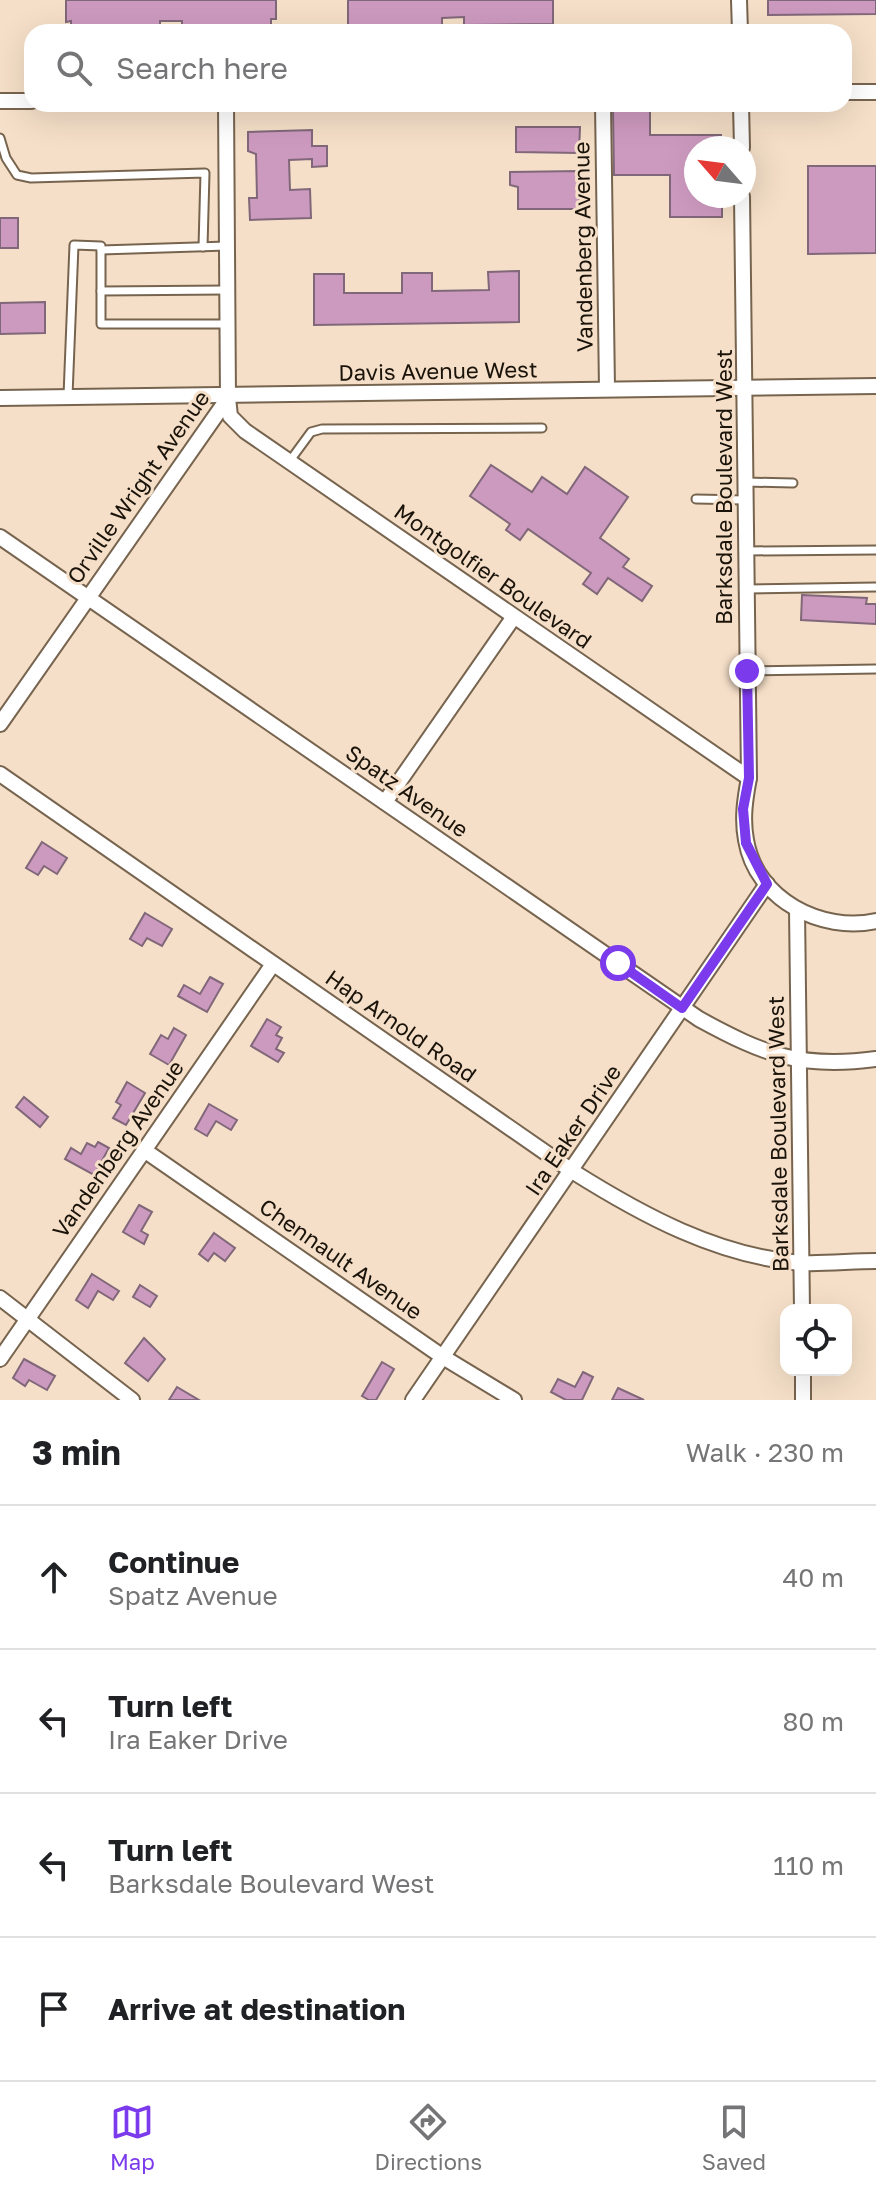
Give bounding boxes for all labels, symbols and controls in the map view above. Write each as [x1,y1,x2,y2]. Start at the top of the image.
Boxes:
search box [24,24,852,112]
icon: search [52,46,96,90]
text: Search here [116,50,288,86]
north arrow [684,136,756,208]
street label: Vandenberg Avenue [567,142,598,353]
street label: Barksdale Boulevard West [710,349,737,625]
street label: Davis Avenue West [338,355,538,386]
street label: Orville Wright Avenue [61,385,215,589]
street label: Montgolfier Boulevard [389,497,597,654]
route end [729,653,765,689]
street label: Spatz Avenue [341,738,474,843]
route start [600,945,636,981]
street label: Hap Arnold Road [321,963,482,1088]
street label: Barksdale Boulevard West [762,996,793,1272]
street label: Vandenberg Avenue [46,1055,189,1243]
street label: Ira Eaker Drive [519,1059,626,1200]
street label: Chennault Avenue [255,1192,428,1325]
map controls [780,1304,852,1376]
button: locate [780,1304,852,1376]
text: 3 min [32,1432,121,1472]
text: Walk · 230 m [686,1437,844,1468]
text: Continue [108,1544,239,1580]
icon: ahead [32,1555,76,1599]
text: 40 m [783,1562,844,1593]
text: Spatz Avenue [108,1580,278,1611]
text: Turn left [108,1688,233,1724]
icon: left [32,1699,76,1743]
text: 80 m [783,1706,844,1737]
text: Ira Eaker Drive [108,1724,288,1755]
text: Turn left [108,1832,233,1868]
icon: left [32,1843,76,1887]
text: 110 m [773,1850,844,1881]
text: Barksdale Boulevard West [108,1868,434,1899]
icon: arrive [32,1987,76,2031]
text: Arrive at destination [108,1991,405,2027]
tab: Map [110,2100,155,2175]
tab: Directions [375,2100,482,2175]
tab: Saved [702,2100,766,2175]

